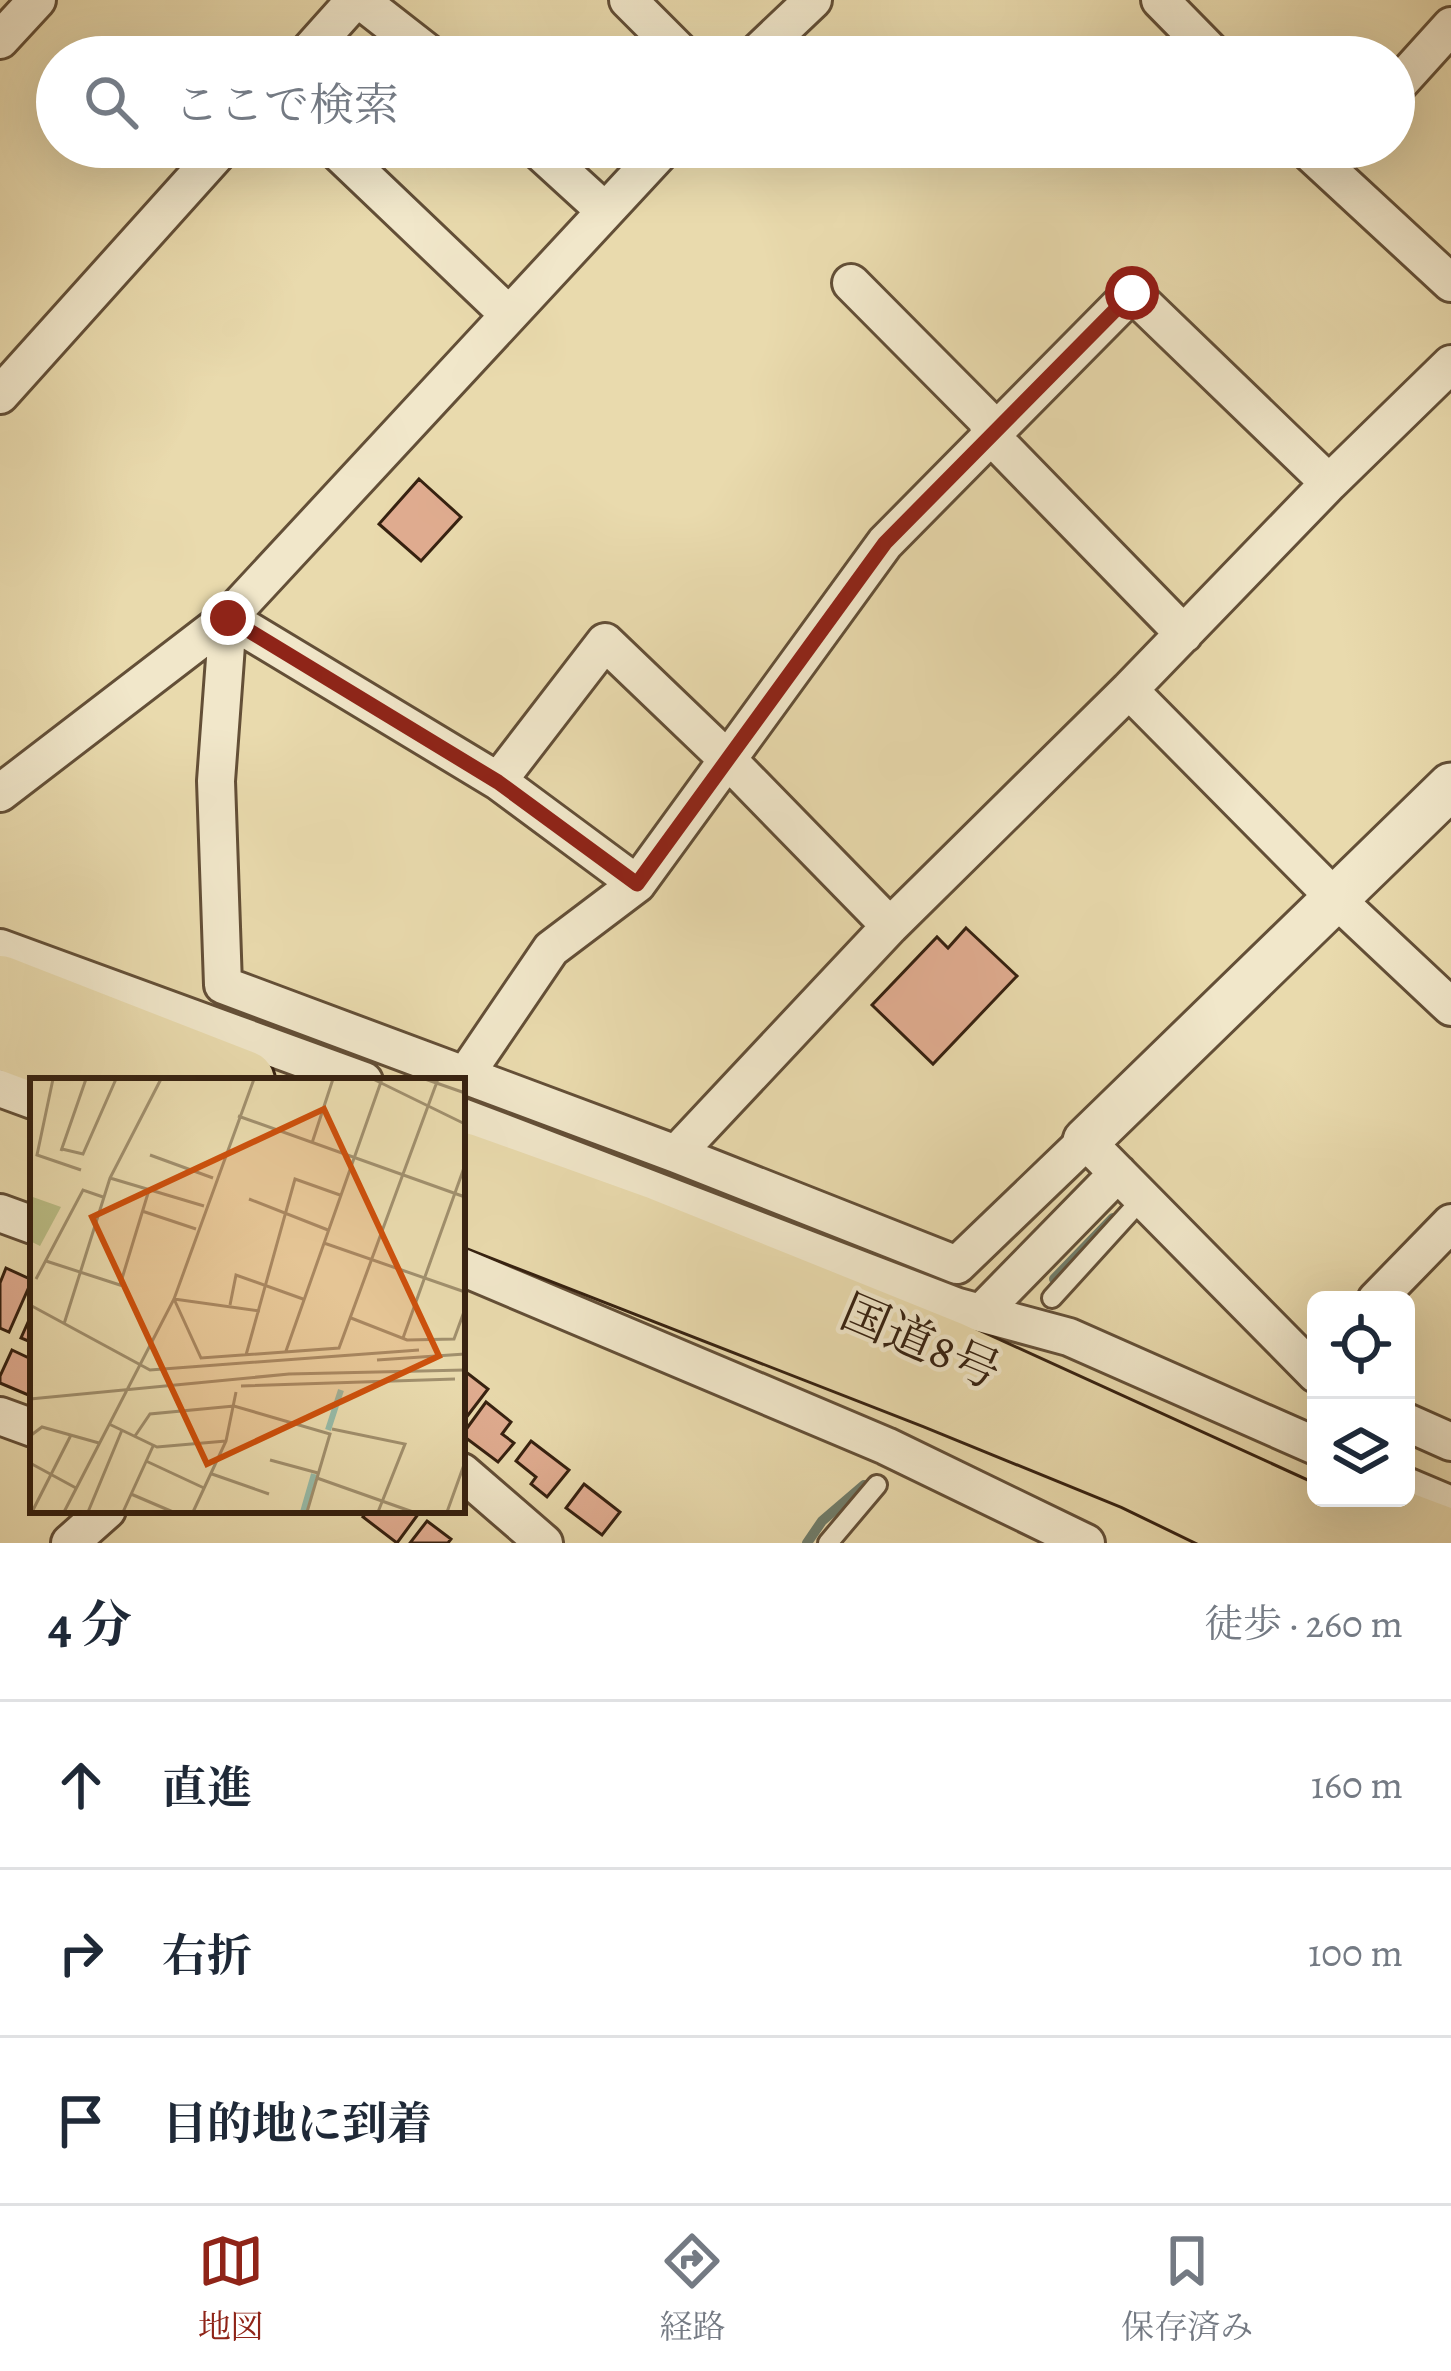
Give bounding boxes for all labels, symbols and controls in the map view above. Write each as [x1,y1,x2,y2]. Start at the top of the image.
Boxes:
search box [36,36,1415,168]
icon: search [78,69,144,135]
text: ここで検索 [174,74,399,136]
route start [1105,266,1159,320]
route end [201,591,255,645]
inset map [30,1078,465,1513]
street label: 国道8号 [831,1279,1010,1405]
map controls [1307,1291,1415,1507]
button: locate [1307,1291,1415,1399]
button: layers [1307,1399,1415,1507]
text: 4 分 [48,1590,132,1660]
text: 徒歩 · 260 m [1204,1597,1403,1650]
icon: ahead [48,1752,114,1818]
text: 直進 [162,1757,252,1819]
text: 160 m [1311,1758,1403,1811]
icon: right [48,1920,114,1986]
text: 右折 [162,1925,252,1987]
text: 100 m [1308,1926,1403,1979]
icon: arrive [48,2088,114,2154]
text: 目的地に到着 [162,2093,432,2155]
tab: 地図 [198,2228,264,2349]
tab: 経路 [659,2228,725,2349]
tab: 保存済み [1121,2228,1253,2349]

